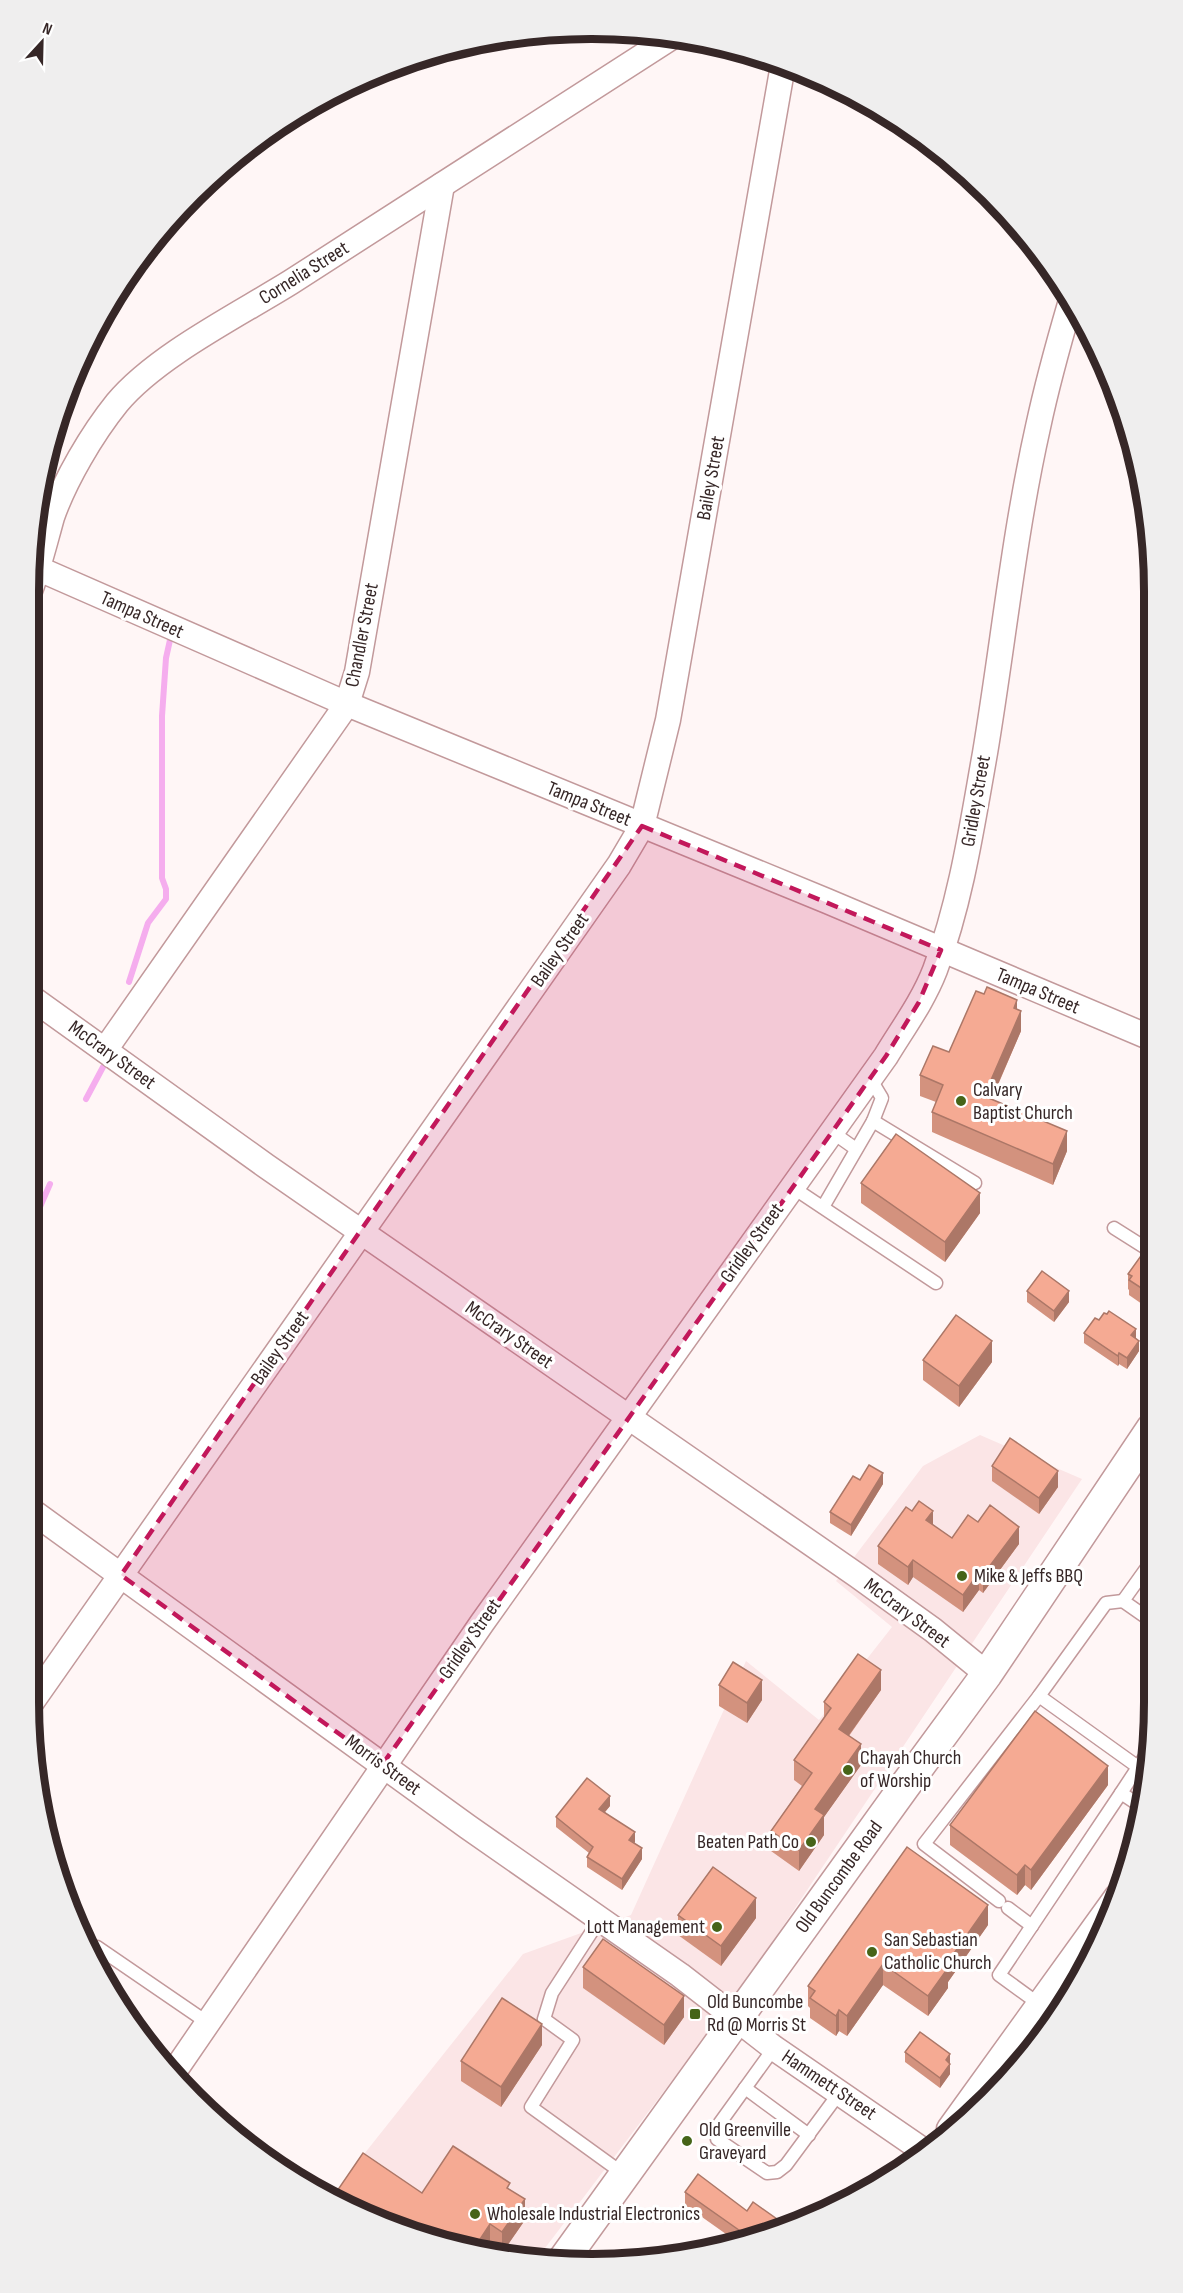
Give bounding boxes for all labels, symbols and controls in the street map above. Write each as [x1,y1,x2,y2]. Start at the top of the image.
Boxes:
north arrow [12,12,72,72]
text: N [40,19,55,40]
street label: Cornelia Street [255,236,353,310]
street label: Bailey Street [692,434,730,522]
street label: Chandler Street [340,581,384,689]
street label: Tampa Street [97,586,187,644]
street label: Gridley Street [956,753,996,849]
street label: Tampa Street [543,776,635,832]
street label: Bailey Street [526,908,594,992]
street label: Tampa Street [992,963,1084,1019]
street label: McCrary Street [64,1015,160,1095]
place label: Calvary Baptist Church [973,1078,1073,1125]
marker: Calvary Baptist Church [954,1094,968,1108]
street label: Gridley Street [715,1199,789,1287]
street label: McCrary Street [460,1296,558,1374]
street label: Bailey Street [246,1306,314,1390]
place label: Mike & Jeffs BBQ [974,1564,1083,1588]
marker: Mike & Jeffs BBQ [955,1569,969,1583]
street label: McCrary Street [859,1573,955,1653]
street label: Gridley Street [434,1594,506,1684]
street label: Morris Street [340,1729,426,1801]
place label: Chayah Church of Worship [860,1746,961,1793]
marker: Chayah Church of Worship [841,1763,855,1777]
street label: Old Buncombe Road [790,1816,888,1938]
place label: Beaten Path Co [697,1830,799,1854]
marker: Beaten Path Co [804,1835,818,1849]
place label: Lott Management [587,1915,705,1939]
marker: Lott Management [710,1920,724,1934]
place label: San Sebastian Catholic Church [884,1928,992,1975]
marker: San Sebastian Catholic Church [865,1945,879,1959]
place label: Old Buncombe Rd @ Morris St [707,1990,806,2037]
marker: Old Buncombe Rd @ Morris St [688,2007,702,2021]
street label: Hammett Street [777,2045,881,2125]
place label: Old Greenville Graveyard [699,2118,791,2165]
marker: Old Greenville Graveyard [680,2134,694,2148]
place label: Wholesale Industrial Electronics [487,2202,700,2226]
marker: Wholesale Industrial Electronics [468,2207,482,2221]

